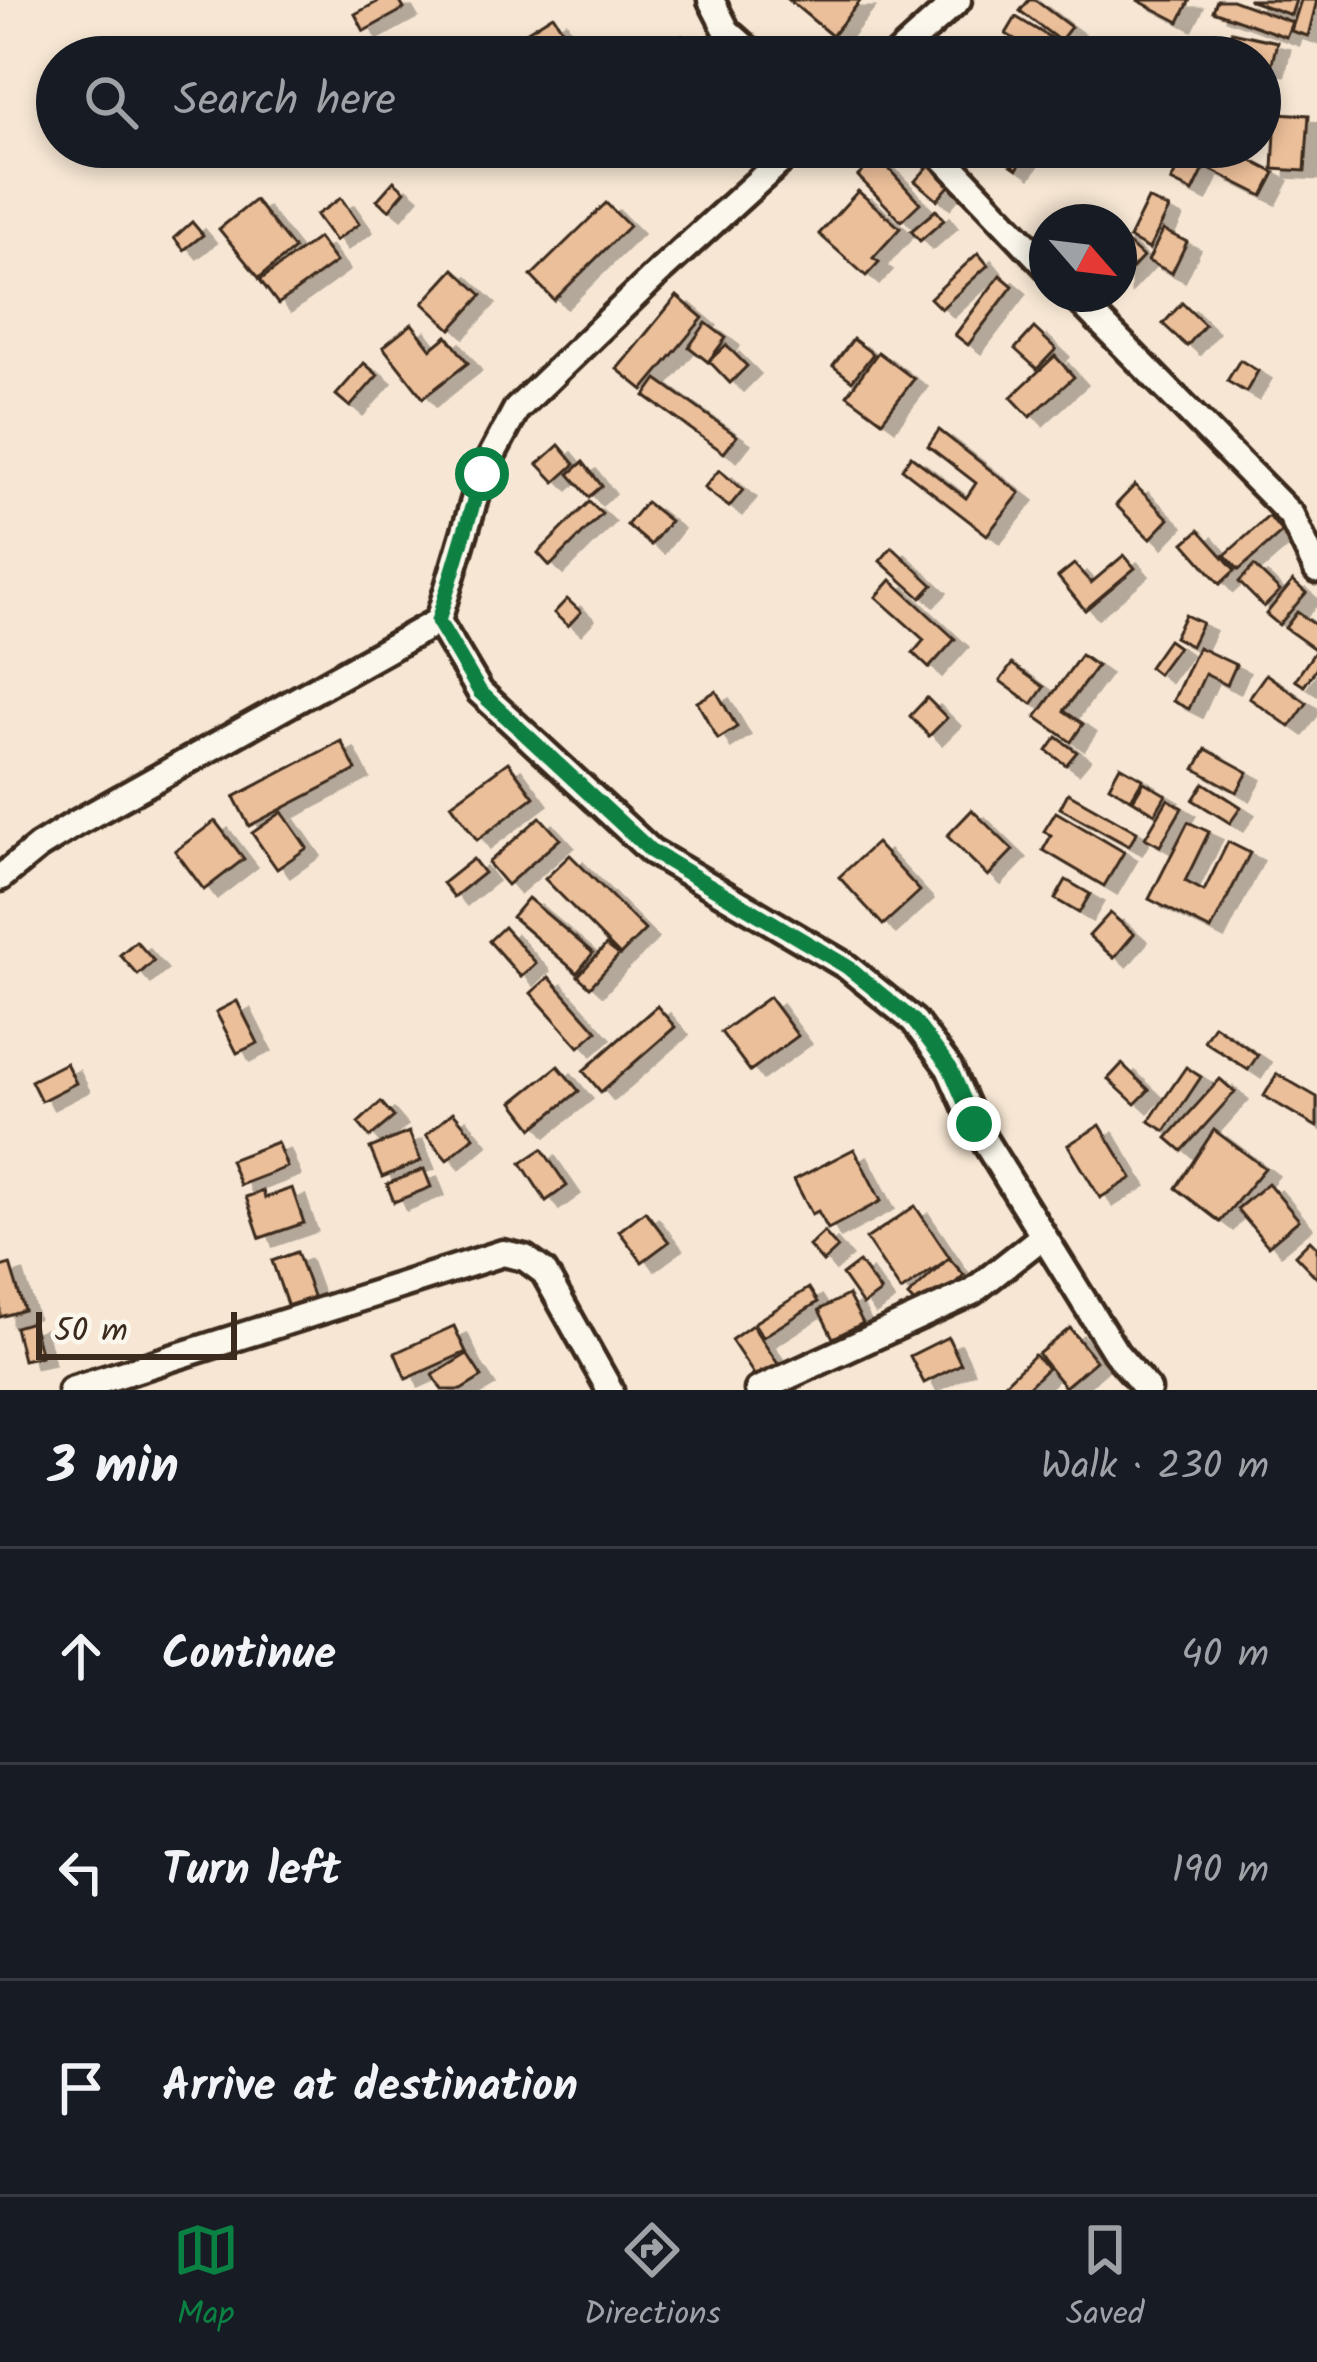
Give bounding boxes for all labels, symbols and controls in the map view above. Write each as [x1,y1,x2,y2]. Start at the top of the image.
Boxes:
search box [36,36,1281,168]
text: Search here [174,66,396,138]
icon: search [78,69,144,135]
north arrow [1029,204,1137,312]
route start [455,447,509,501]
route end [947,1097,1001,1151]
scale bar [36,1306,237,1359]
text: 50 m [54,1306,128,1359]
text: 3 min [48,1428,179,1509]
text: Walk · 230 m [1041,1437,1269,1499]
text: Continue [162,1620,336,1692]
icon: ahead [48,1623,114,1689]
text: 40 m [1181,1625,1269,1687]
text: Turn left [162,1836,341,1908]
icon: left [48,1839,114,1905]
text: 190 m [1172,1841,1269,1903]
text: Arrive at destination [162,2052,578,2124]
icon: arrive [48,2055,114,2121]
tab: Map [173,2217,239,2342]
tab: Directions [584,2217,721,2342]
tab: Saved [1066,2217,1144,2342]

